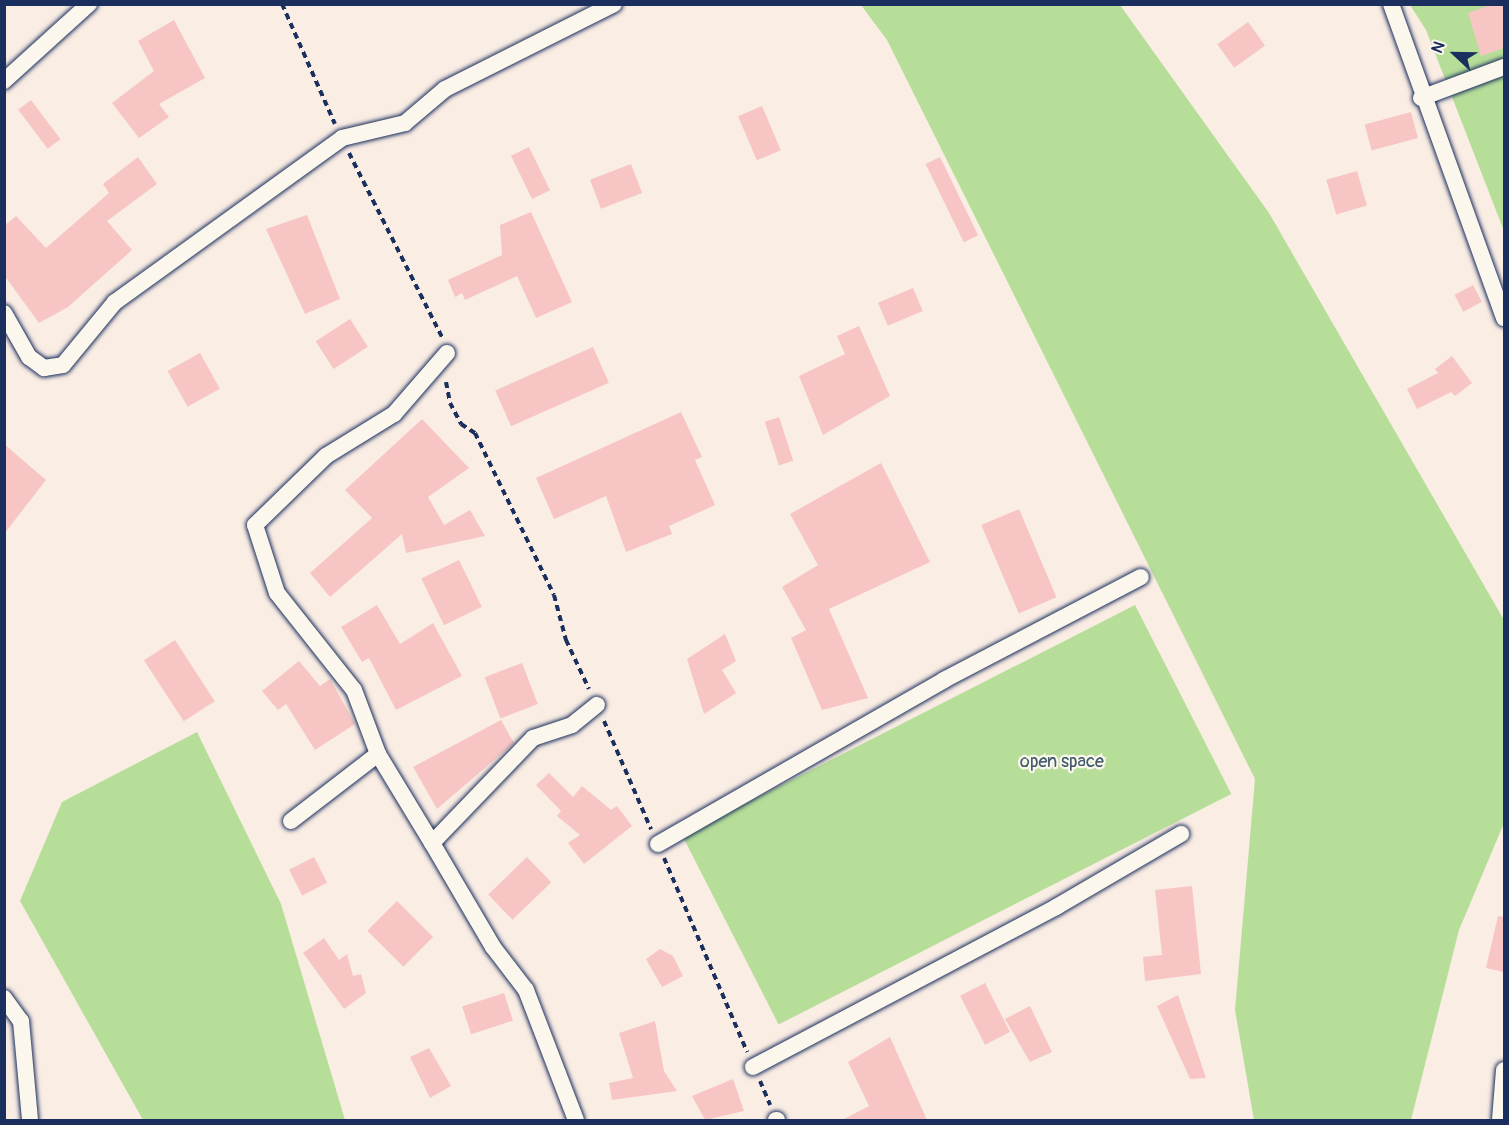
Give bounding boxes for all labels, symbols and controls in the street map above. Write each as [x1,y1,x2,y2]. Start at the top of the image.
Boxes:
north arrow [1425,24,1485,84]
text: N [1427,38,1450,56]
park label: open space [1020,751,1104,773]

